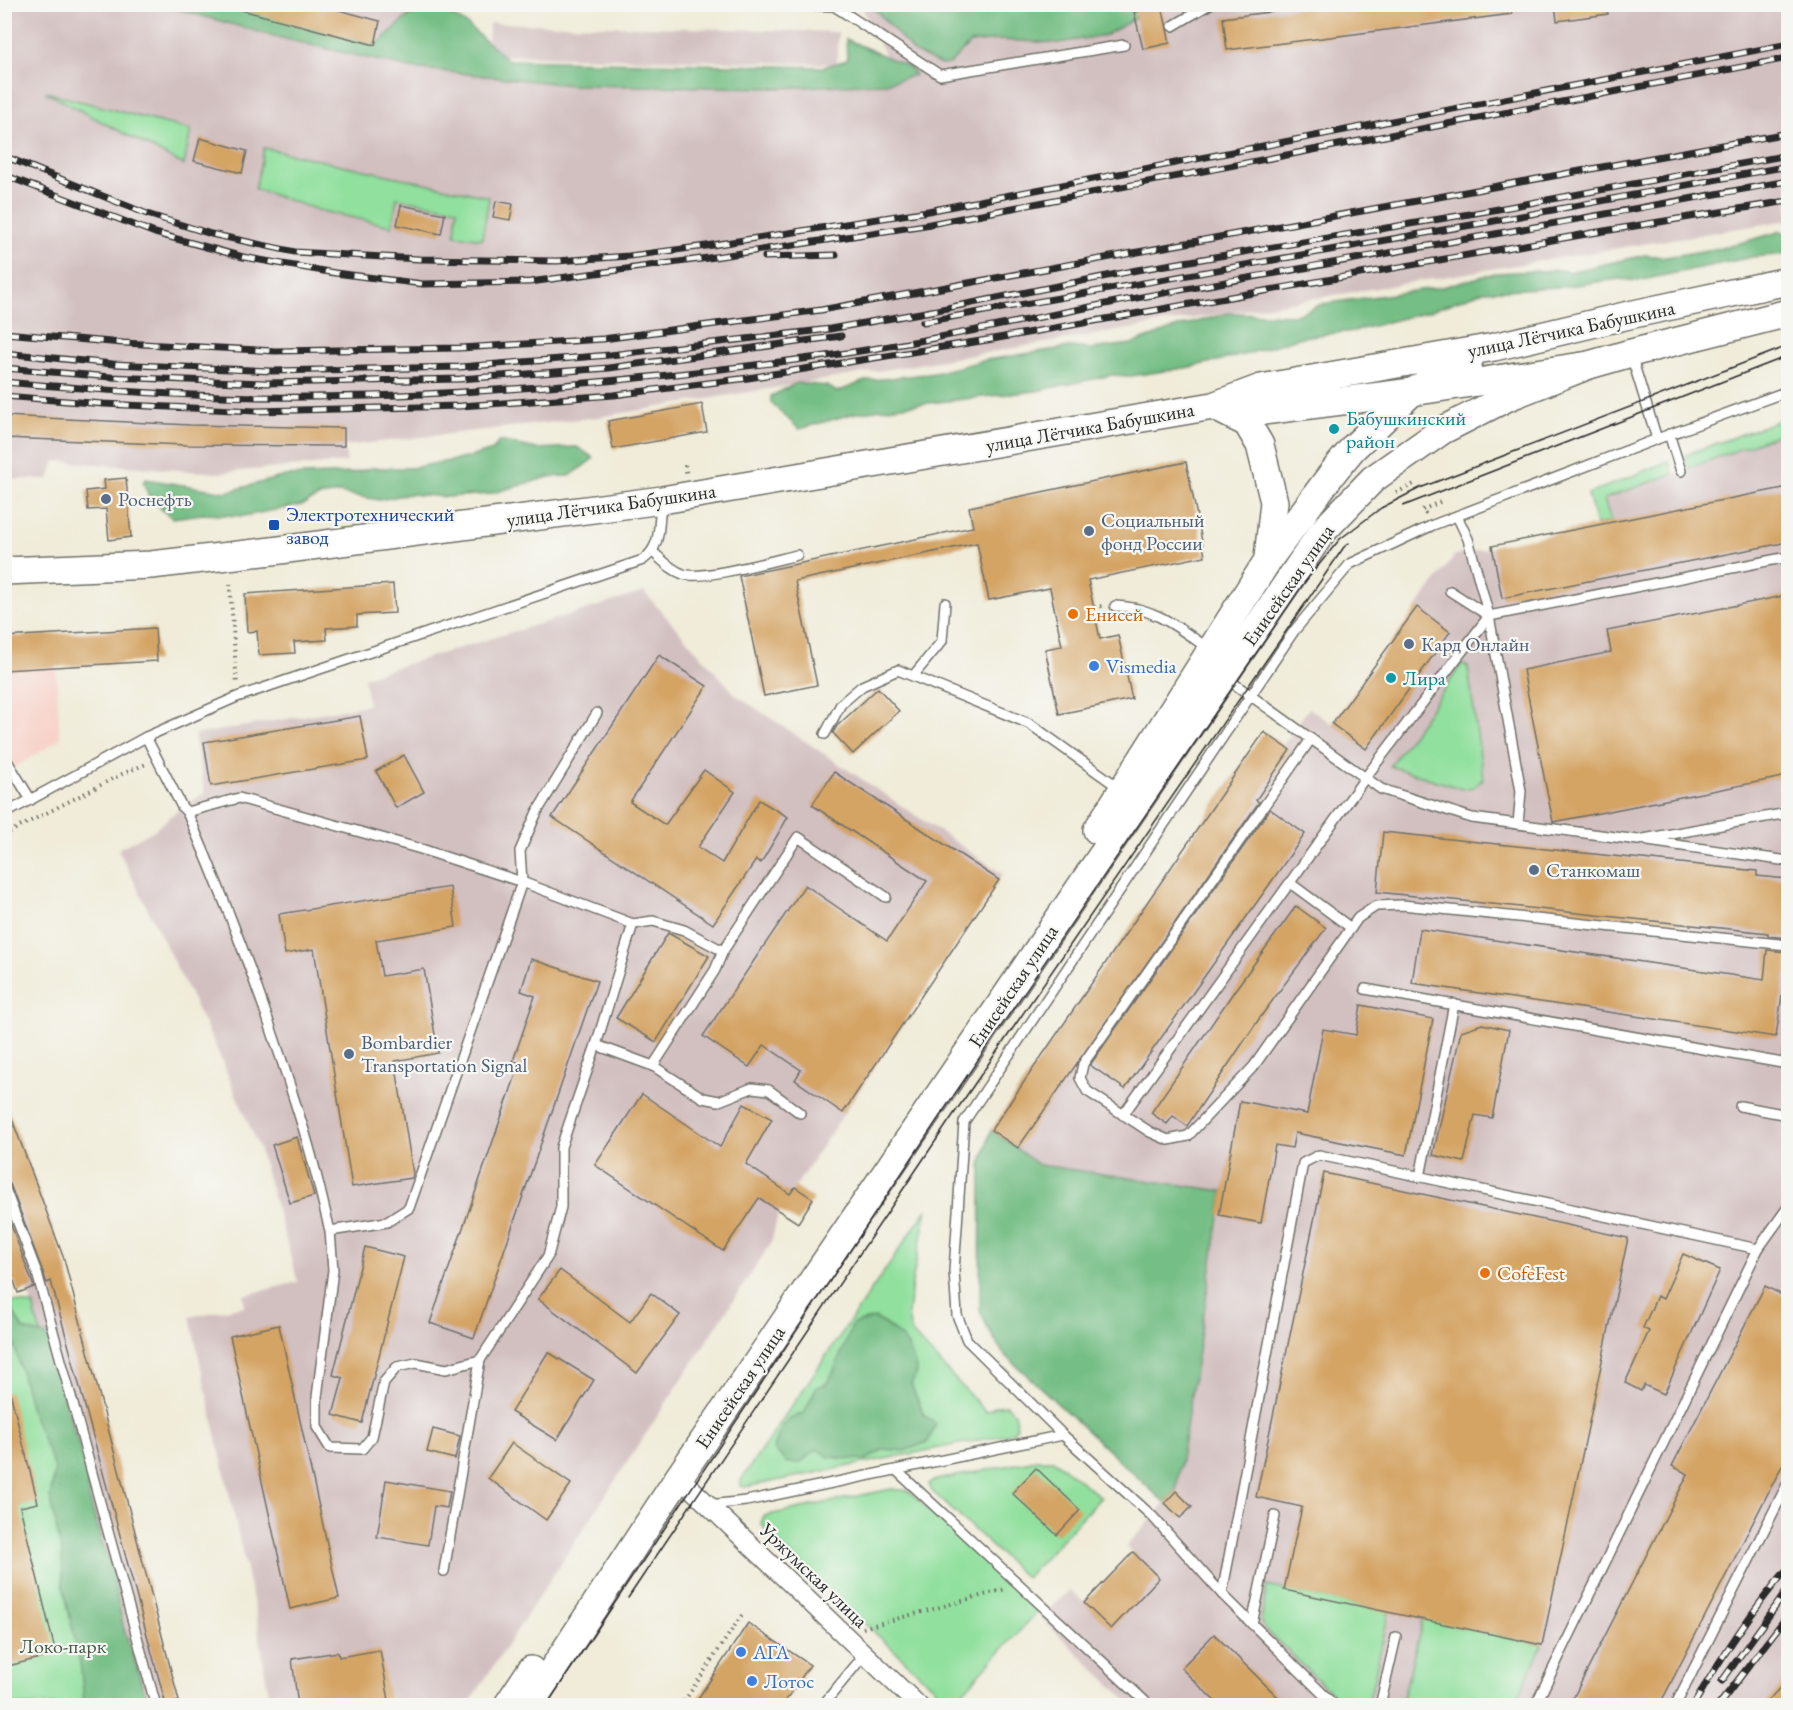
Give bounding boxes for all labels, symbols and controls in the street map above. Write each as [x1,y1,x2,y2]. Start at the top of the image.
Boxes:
street label: улица Лётчика Бабушкина [1465,294,1677,364]
street label: улица Лётчика Бабушкина [984,396,1196,458]
place label: Бабушкинский район [1346,405,1466,454]
marker: Бабушкинский район [1327,422,1341,436]
street label: улица Лётчика Бабушкина [505,477,717,533]
place label: Роснефть [118,486,192,512]
marker: Роснефть [99,492,113,506]
place label: Электротехнический завод [286,501,455,550]
place label: Социальный фонд России [1101,507,1205,556]
marker: Электротехнический завод [267,518,281,532]
street label: Енисейская улица [1236,519,1340,651]
marker: Социальный фонд России [1082,524,1096,538]
place label: Енисей [1085,601,1144,627]
marker: Енисей [1066,607,1080,621]
place label: Кард Онлайн [1421,631,1529,657]
marker: Кард Онлайн [1402,637,1416,651]
place label: Vismedia [1106,653,1177,679]
marker: Vismedia [1087,659,1101,673]
place label: Лира [1403,665,1446,691]
marker: Лира [1384,671,1398,685]
place label: Станкомаш [1546,857,1640,883]
marker: Станкомаш [1527,863,1541,877]
street label: Енисейская улица [962,919,1064,1053]
place label: Bombardier Transportation Signal [361,1029,527,1078]
marker: Bombardier Transportation Signal [342,1047,356,1061]
place label: CofeFest [1497,1260,1566,1286]
marker: CofeFest [1478,1266,1492,1280]
street label: Енисейская улица [689,1320,791,1454]
street label: Уржумская улица [754,1516,874,1633]
park label: Локо-парк [20,1633,107,1659]
place label: АГА [752,1639,789,1665]
marker: АГА [734,1645,748,1659]
place label: Лотос [764,1668,814,1694]
marker: Лотос [745,1674,759,1688]

